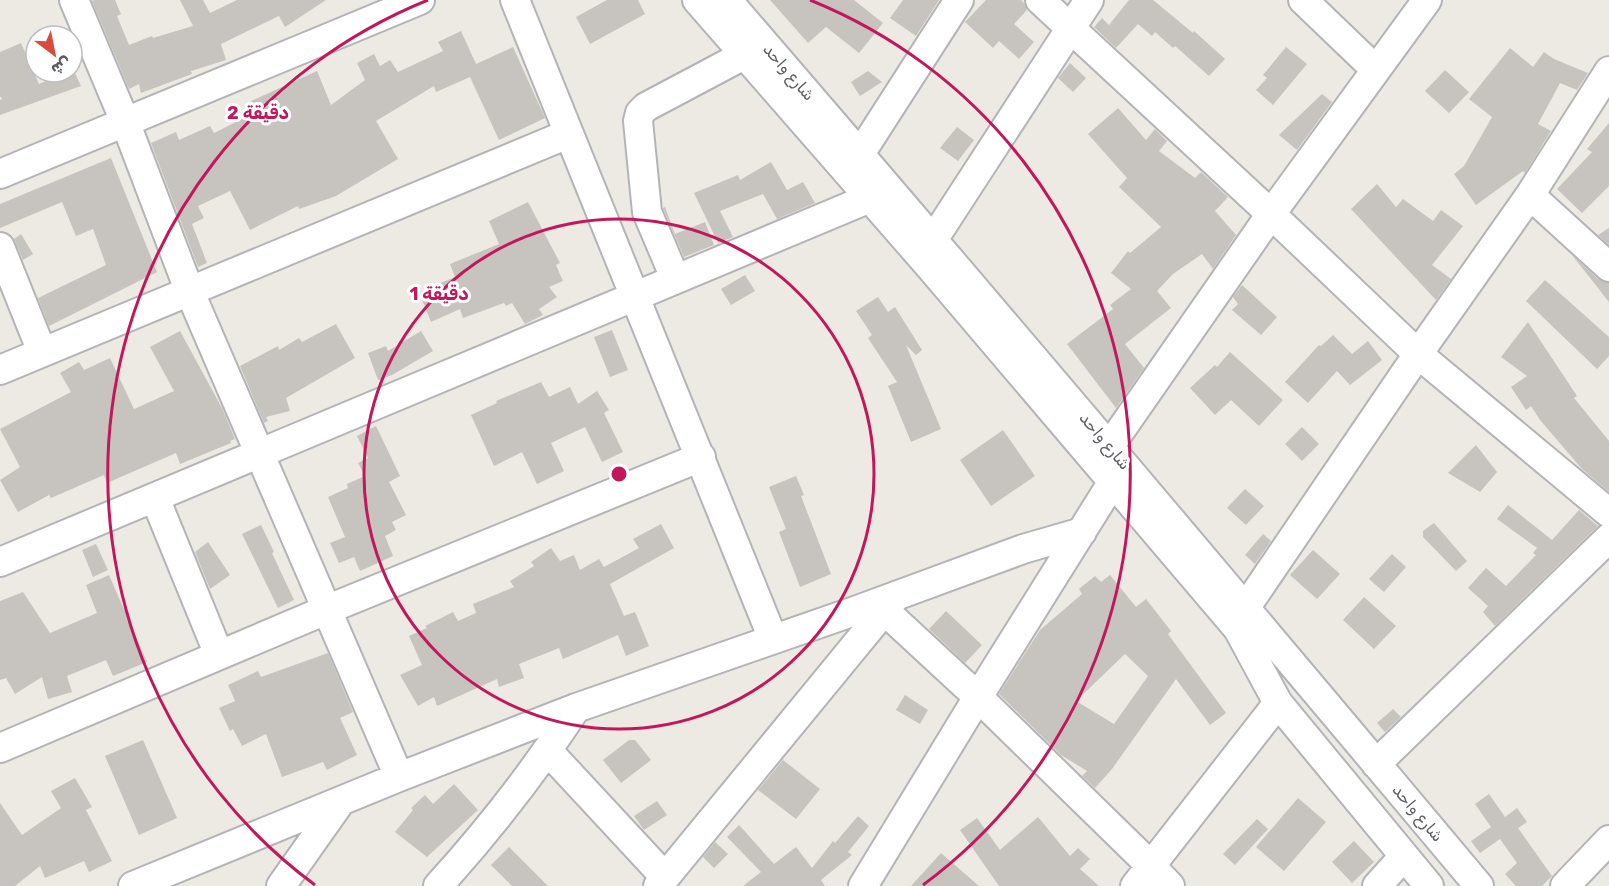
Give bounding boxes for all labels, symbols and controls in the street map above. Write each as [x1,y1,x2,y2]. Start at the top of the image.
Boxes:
north arrow [24,24,84,84]
street label: شارع واحد [758,40,819,106]
text: ش [48,53,75,80]
text: 2 دقيقة [227,102,289,124]
text: 1 دقيقة [409,283,469,305]
street label: شارع واحد [1074,408,1134,475]
centre of rings [609,464,629,484]
street label: شارع واحد [1387,780,1447,847]

